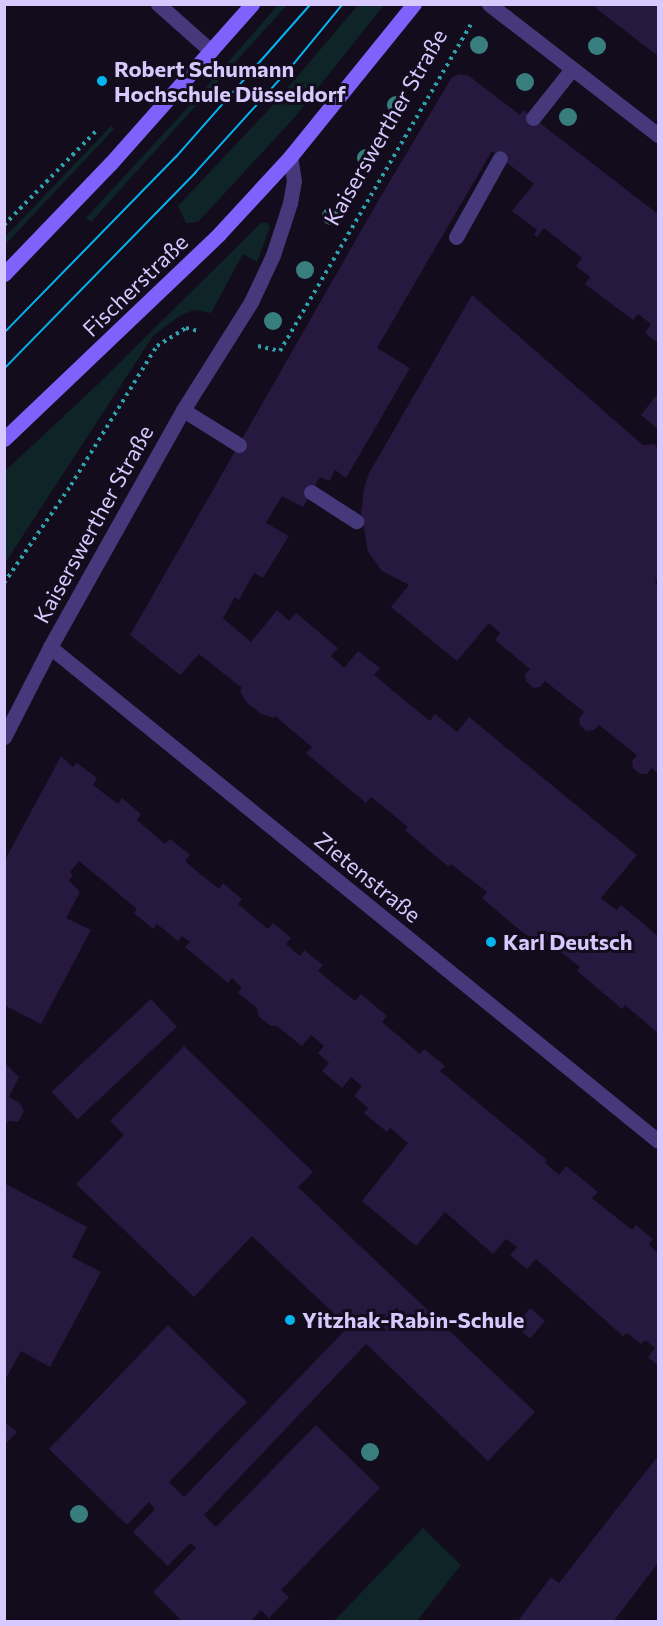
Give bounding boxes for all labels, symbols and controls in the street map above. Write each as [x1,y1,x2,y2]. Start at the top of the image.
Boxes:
street label: Kaiserswerther Straße [318,24,452,230]
place label: Robert Schumann Hochschule Düsseldorf [114,55,346,106]
marker: Robert Schumann Hochschule Düsseldorf [95,74,109,88]
street label: Fischerstraße [77,228,193,342]
street label: Kaiserswerther Straße [28,420,158,628]
street label: Zietenstraße [310,826,426,928]
place label: Karl Deutsch [503,929,632,955]
marker: Karl Deutsch [484,935,498,949]
place label: Yitzhak-Rabin-Schule [302,1307,524,1333]
marker: Yitzhak-Rabin-Schule [283,1313,297,1327]

